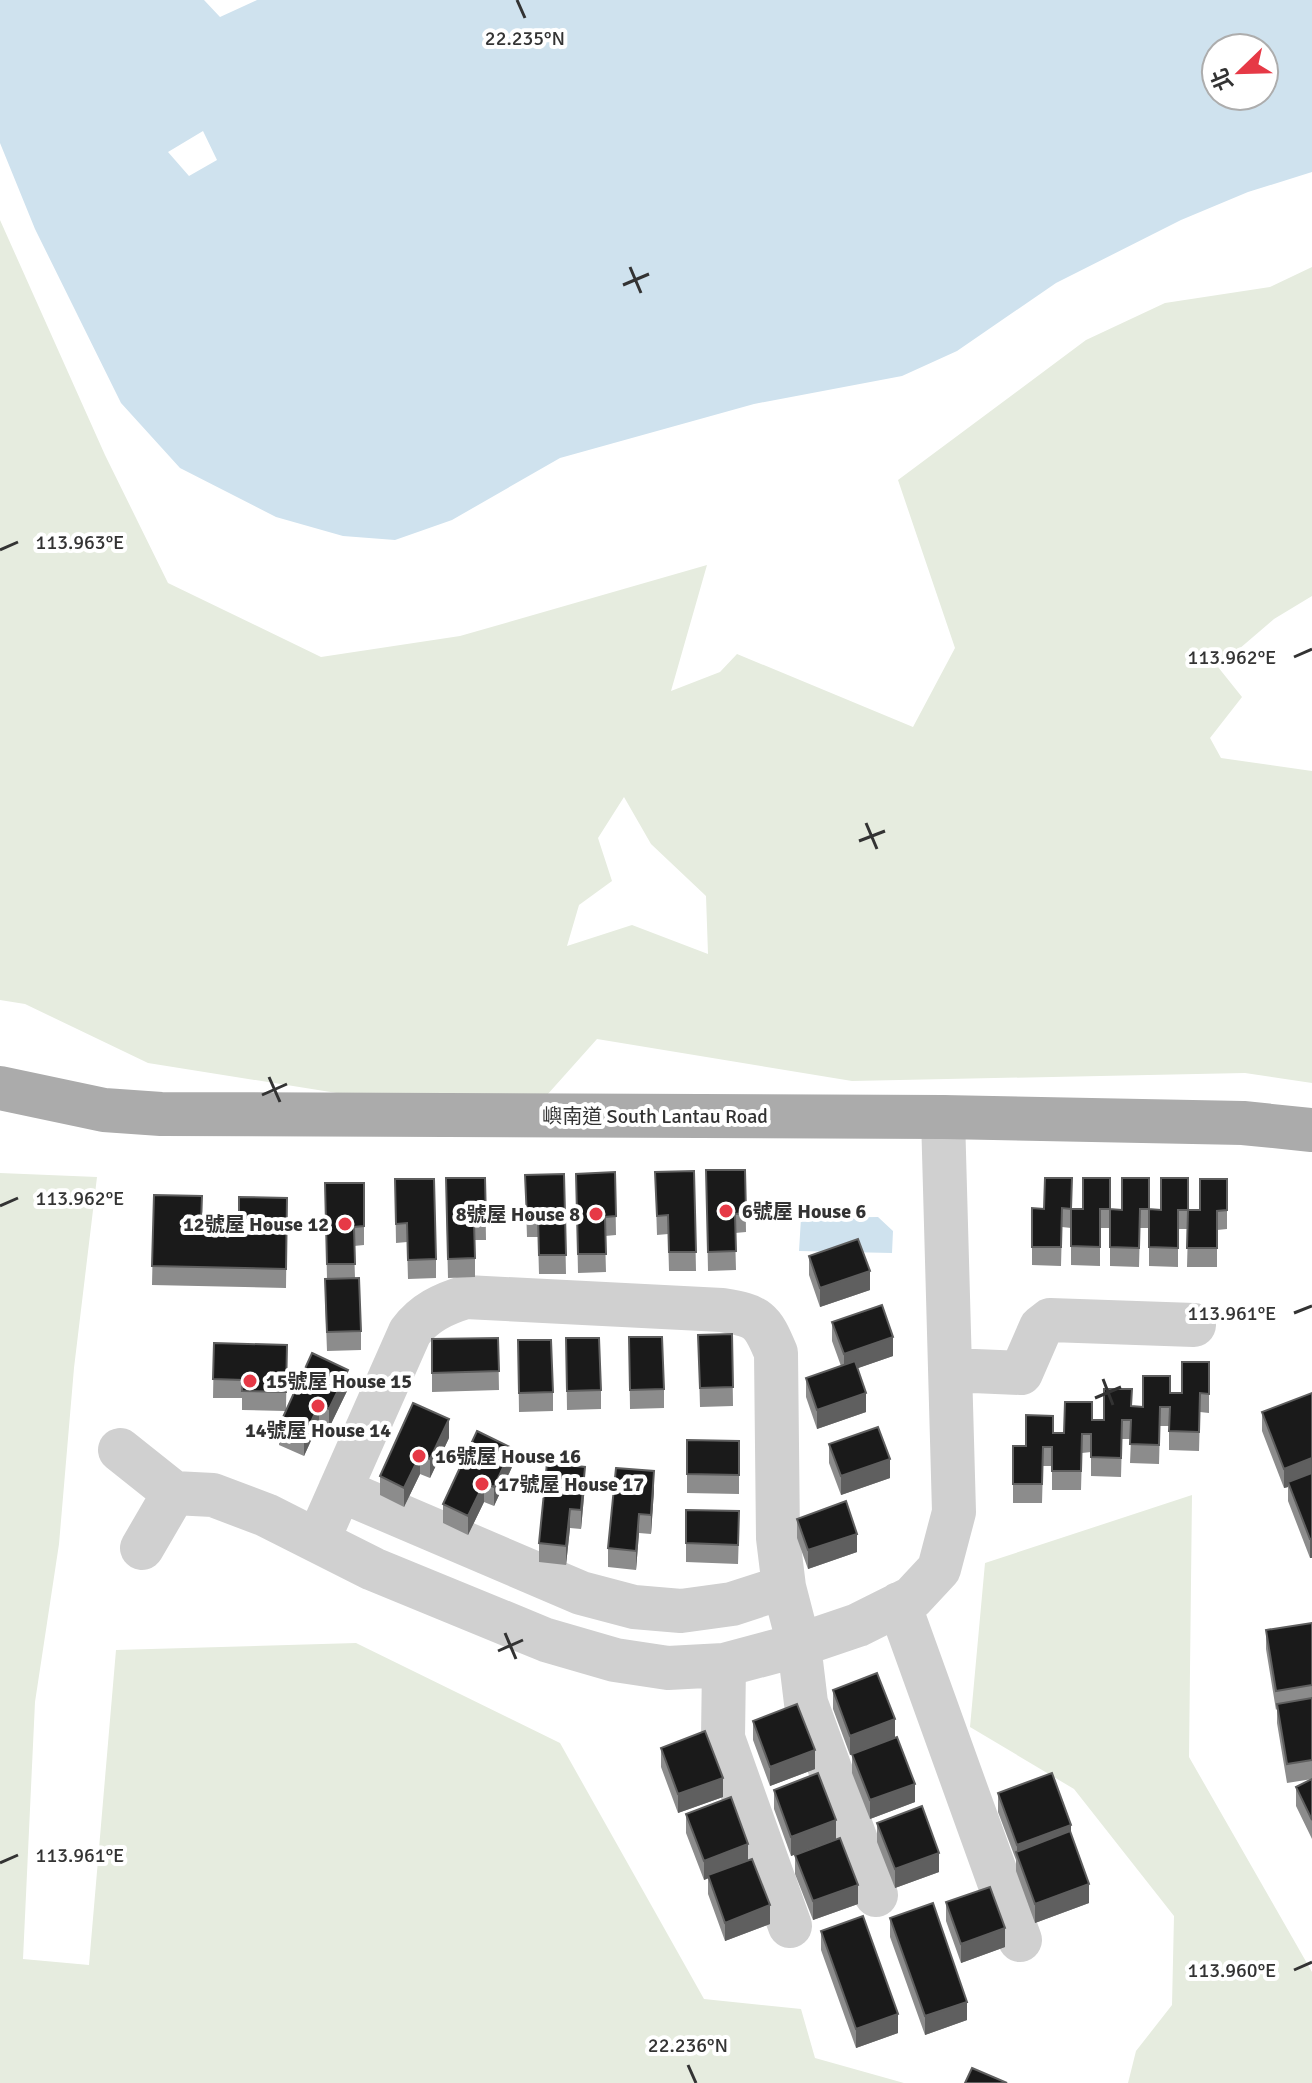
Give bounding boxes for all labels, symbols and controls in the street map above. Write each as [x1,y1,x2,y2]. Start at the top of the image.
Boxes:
text: 22.235°N [485,26,565,51]
north arrow [1200,32,1280,112]
text: 北 [1205,64,1239,95]
text: 113.963°E [36,530,124,555]
text: 113.962°E [1188,645,1276,670]
street label: 嶼南道 South Lantau Road [542,1104,768,1129]
text: 113.962°E [36,1186,124,1211]
place label: 6號屋 House 6 [742,1199,867,1224]
place label: 8號屋 House 8 [456,1202,580,1227]
marker: 6號屋 House 6 [717,1202,735,1220]
marker: 8號屋 House 8 [587,1205,605,1223]
place label: 12號屋 House 12 [183,1212,329,1237]
marker: 12號屋 House 12 [336,1215,354,1233]
text: 113.961°E [1188,1301,1276,1326]
place label: 15號屋 House 15 [266,1369,412,1394]
marker: 15號屋 House 15 [241,1372,259,1390]
marker: 14號屋 House 14 [309,1397,327,1415]
place label: 14號屋 House 14 [245,1418,391,1443]
place label: 16號屋 House 16 [435,1444,581,1469]
marker: 16號屋 House 16 [410,1447,428,1465]
place label: 17號屋 House 17 [498,1472,644,1497]
marker: 17號屋 House 17 [473,1475,491,1493]
text: 113.961°E [36,1843,124,1868]
text: 113.960°E [1188,1958,1276,1983]
text: 22.236°N [648,2033,728,2058]

